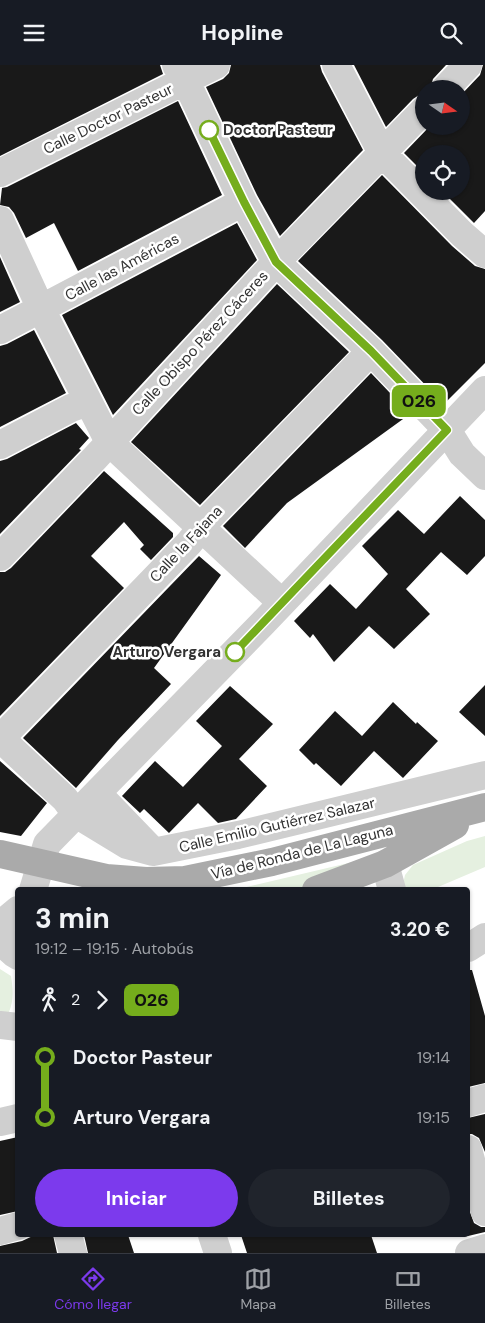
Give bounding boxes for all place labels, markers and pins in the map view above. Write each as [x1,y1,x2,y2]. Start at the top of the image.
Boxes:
marker: Doctor Pasteur [199,120,219,140]
place label: Doctor Pasteur [223,120,333,140]
place label: Arturo Vergara [112,642,221,662]
marker: Arturo Vergara [225,642,245,662]

